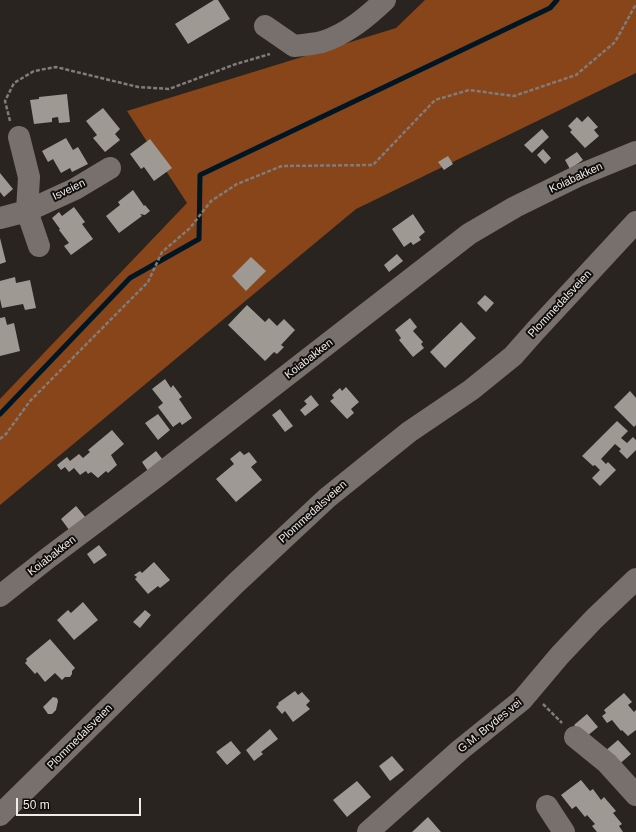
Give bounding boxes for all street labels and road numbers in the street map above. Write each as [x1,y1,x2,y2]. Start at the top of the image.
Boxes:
street label: Koiabakken [547,160,605,196]
street label: Isveien [50,176,88,204]
street label: Plommedalsveien [526,268,594,340]
street label: Koiabakken [282,336,336,382]
street label: Plommedalsveien [276,478,350,546]
street label: Koiabakken [25,533,79,579]
street label: G.M. Brydes vei [455,696,525,756]
street label: Plommedalsveien [45,702,115,772]

